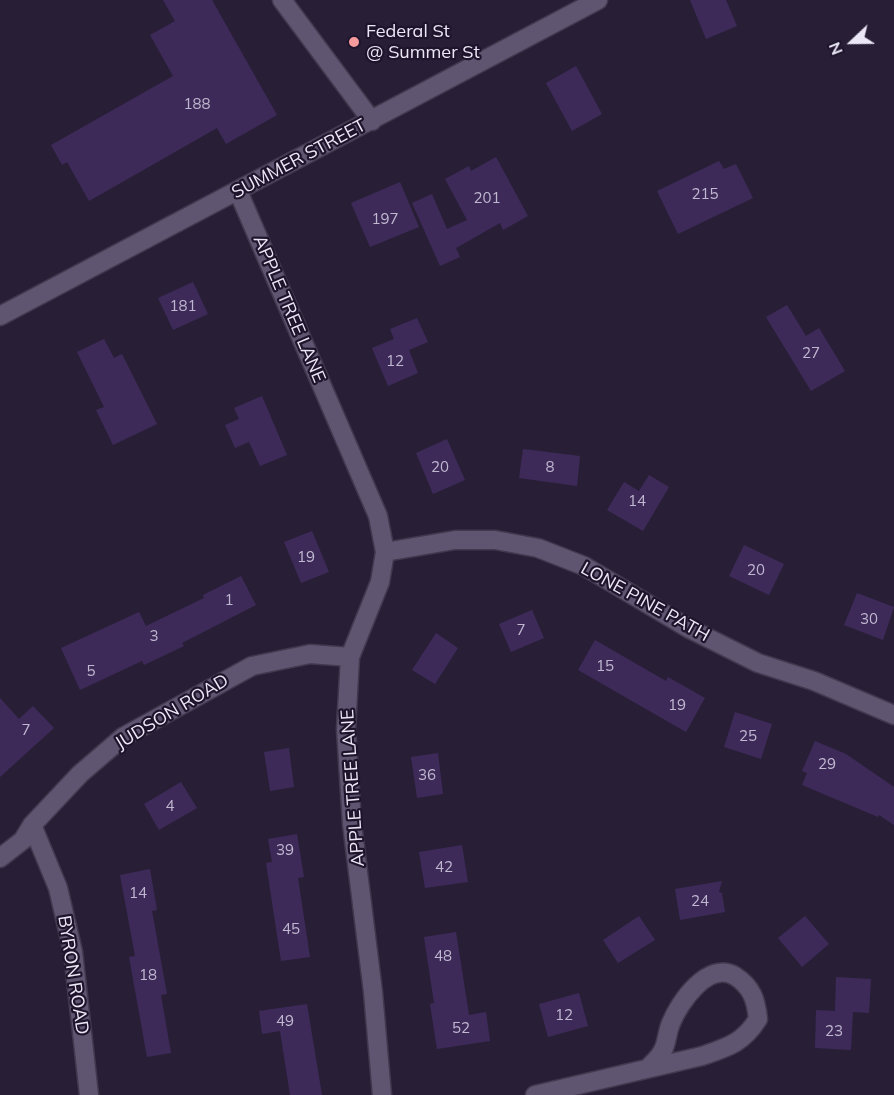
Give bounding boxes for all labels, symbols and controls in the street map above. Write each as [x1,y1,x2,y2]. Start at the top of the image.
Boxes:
north arrow [822,12,882,72]
place label: Federal St @ Summer St [366,21,480,63]
marker: Federal St @ Summer St [347,35,361,49]
text: N [824,39,847,58]
house number: 188 [184,95,210,113]
street label: SUMMER STREET [228,114,370,204]
house number: 215 [692,185,718,203]
house number: 201 [474,189,500,207]
house number: 197 [372,210,398,228]
street label: APPLE TREE LANE [248,232,330,386]
house number: 181 [170,297,196,315]
house number: 27 [802,344,820,362]
house number: 12 [386,352,404,370]
house number: 20 [431,458,449,476]
house number: 8 [546,458,554,476]
house number: 14 [628,492,646,510]
house number: 19 [297,548,315,566]
street label: LONE PINE PATH [577,558,713,646]
house number: 20 [747,561,765,579]
house number: 1 [225,591,233,609]
house number: 30 [860,610,878,628]
house number: 7 [517,621,525,639]
house number: 3 [150,627,158,645]
house number: 15 [596,657,614,675]
house number: 5 [87,662,95,680]
street label: JUDSON ROAD [111,670,233,754]
house number: 19 [668,696,686,714]
street label: APPLE TREE LANE [337,709,369,867]
house number: 7 [22,721,30,739]
house number: 25 [739,727,757,745]
house number: 29 [818,755,836,773]
house number: 36 [418,766,436,784]
house number: 4 [166,797,174,815]
house number: 39 [276,841,294,859]
house number: 42 [435,858,453,876]
house number: 14 [129,884,147,902]
house number: 24 [691,892,709,910]
street label: BYRON ROAD [53,914,93,1036]
house number: 45 [282,920,300,938]
house number: 48 [434,947,452,965]
house number: 18 [139,966,157,984]
house number: 12 [555,1006,573,1024]
house number: 49 [276,1012,294,1030]
house number: 52 [452,1019,470,1037]
house number: 23 [825,1022,843,1040]

